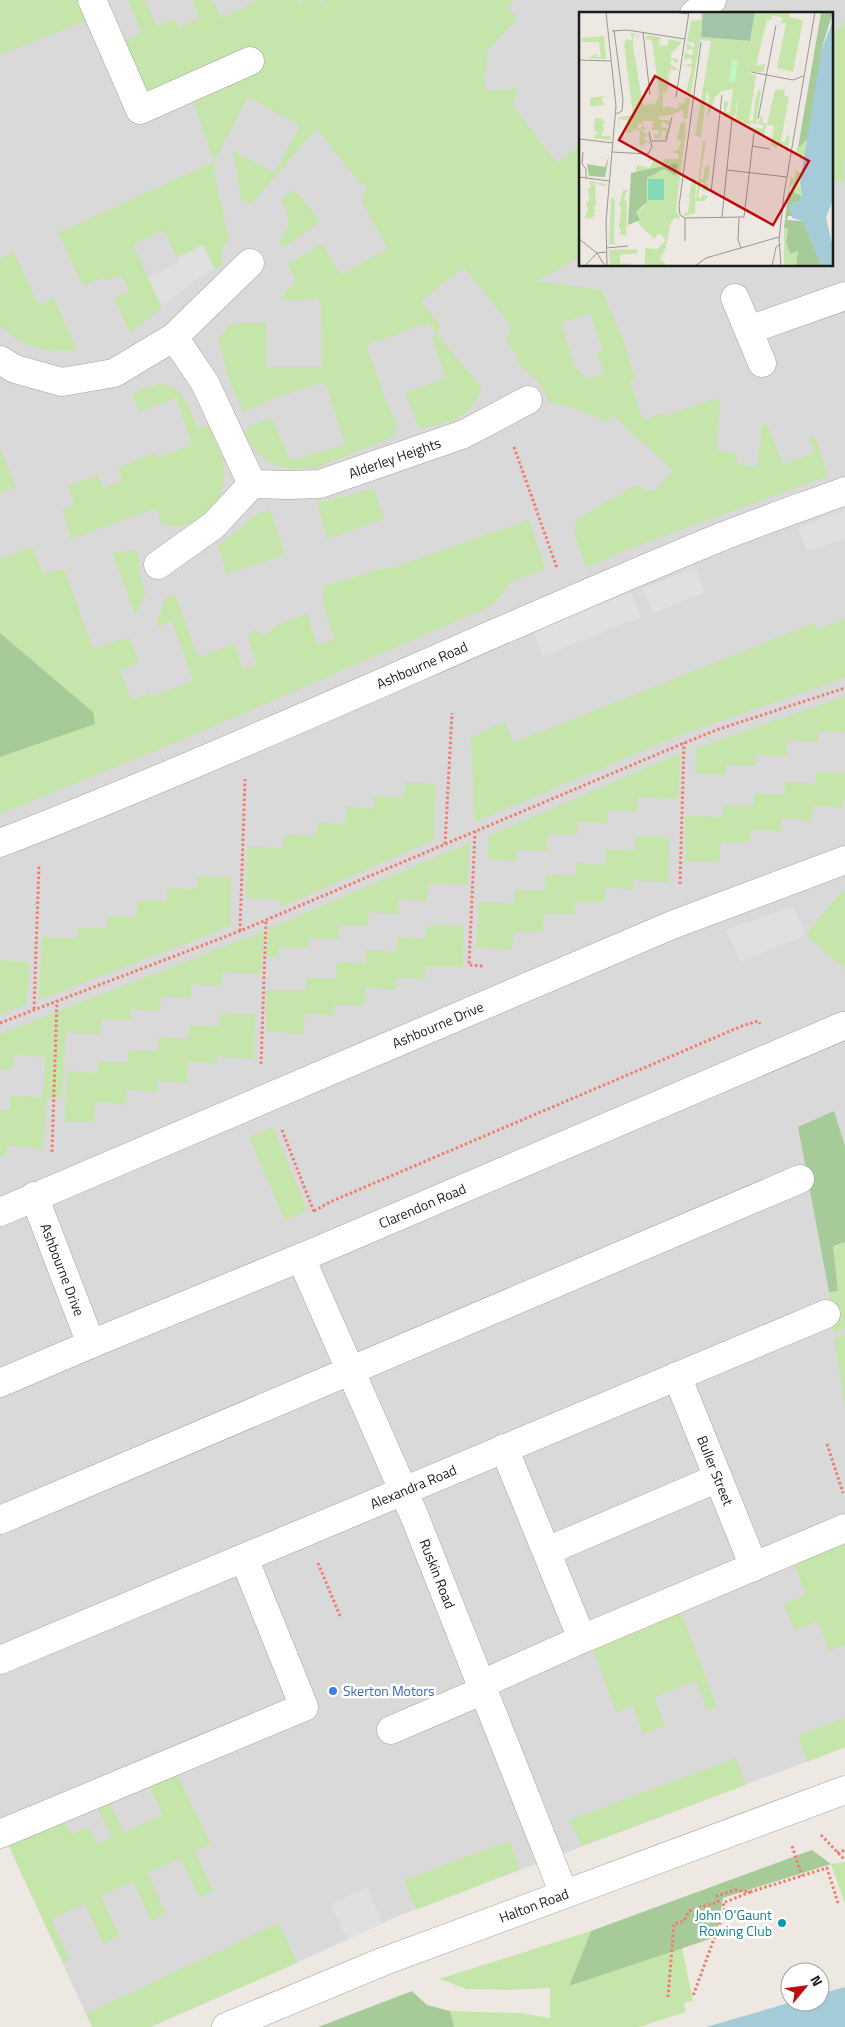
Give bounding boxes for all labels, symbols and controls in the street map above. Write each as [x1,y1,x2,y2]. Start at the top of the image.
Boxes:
inset map [579,12,832,266]
street label: Alderley Heights [345,432,444,483]
street label: Ashbourne Road [373,636,471,694]
street label: Ashbourne Drive [388,996,487,1053]
street label: Clarendon Road [375,1178,469,1233]
street label: Ashbourne Drive [35,1220,90,1319]
street label: Buller Street [692,1432,739,1509]
street label: Alexandra Road [366,1459,460,1514]
street label: Ruskin Road [414,1536,461,1612]
place label: Skerton Motors [343,1680,435,1701]
marker: Skerton Motors [327,1685,339,1697]
street label: Halton Road [496,1883,572,1928]
place label: John O'Gaunt Rowing Club [695,1904,772,1941]
marker: John O'Gaunt Rowing Club [776,1917,788,1929]
north arrow [780,1962,830,2012]
text: N [805,1971,828,1990]

